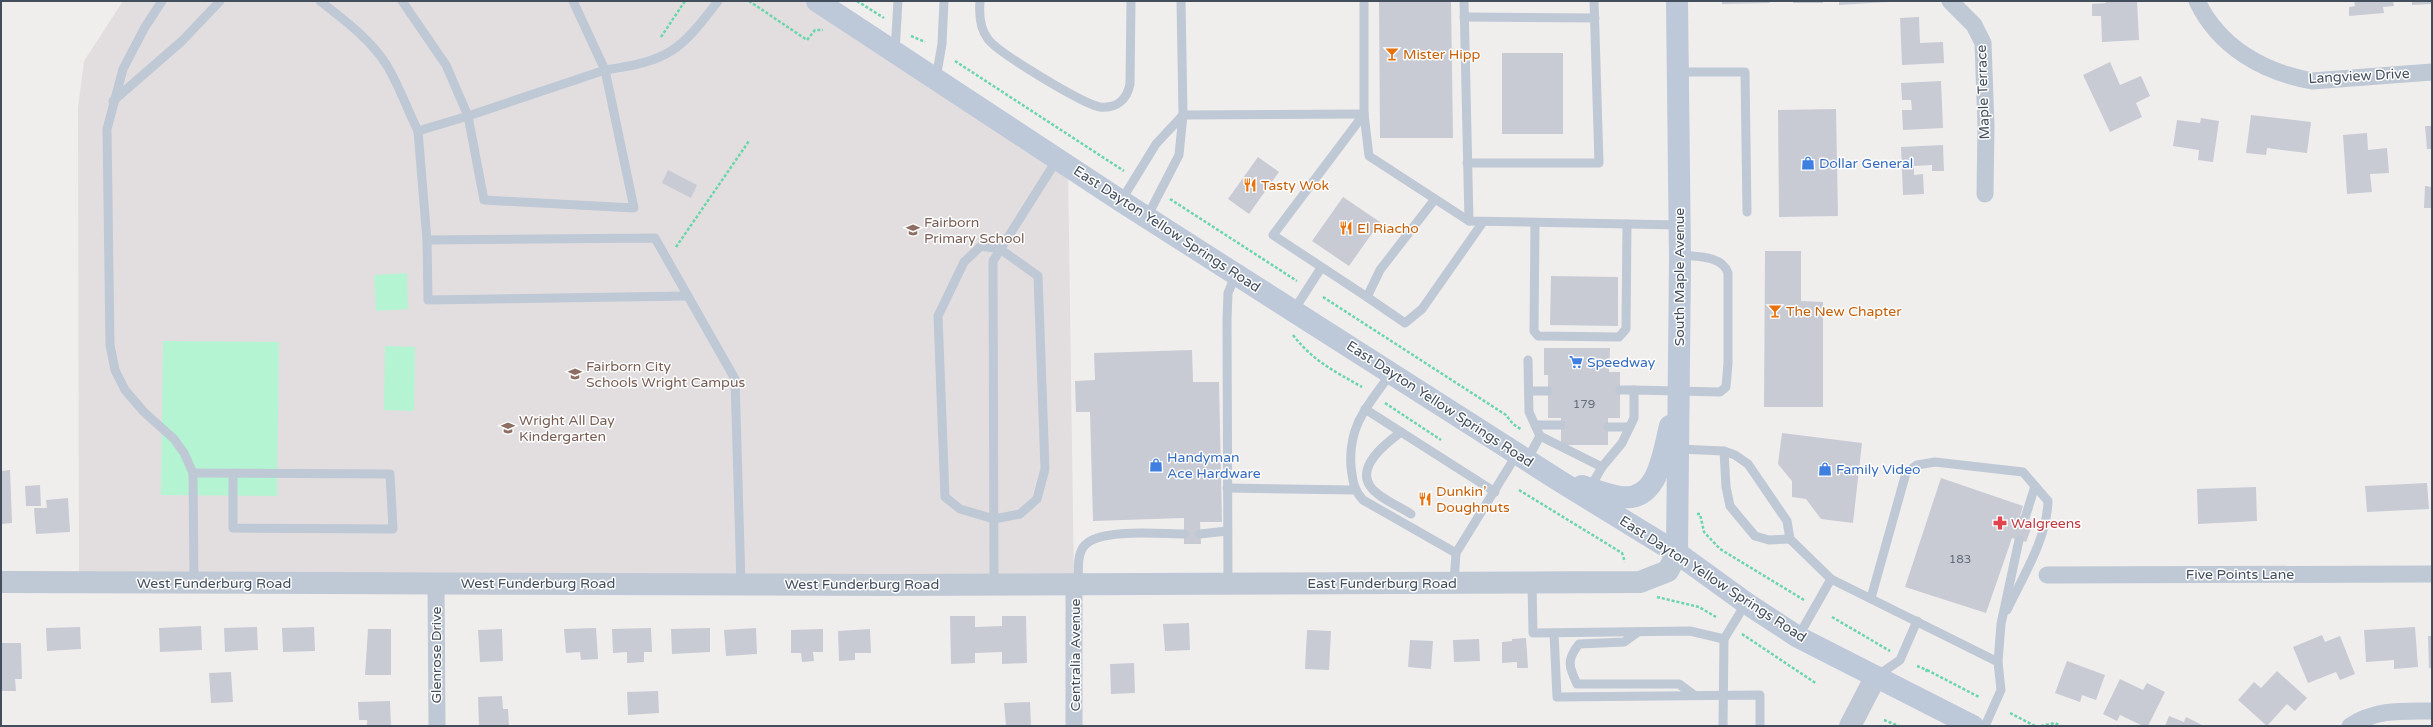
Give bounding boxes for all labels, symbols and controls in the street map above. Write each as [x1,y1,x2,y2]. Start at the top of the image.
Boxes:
street label: Maple Terrace [1973,44,1993,140]
bar icon: Mister Hipp [1384,46,1400,62]
place label: Mister Hipp [1403,46,1480,63]
street label: Langview Drive [2308,65,2410,87]
shop icon: Dollar General [1800,155,1816,171]
place label: Dollar General [1819,155,1913,172]
street label: East Dayton Yellow Springs Road [1070,162,1264,296]
restaurant icon: Tasty Wok [1242,177,1258,193]
place label: Tasty Wok [1261,177,1329,194]
street label: South Maple Avenue [1671,208,1688,346]
place label: Fairborn Primary School [924,214,1025,247]
restaurant icon: El Riacho [1338,220,1354,236]
place label: El Riacho [1357,220,1419,237]
school or university icon: Fairborn Primary School [905,222,921,238]
bar icon: The New Chapter [1767,303,1783,319]
place label: The New Chapter [1786,303,1902,320]
street label: East Dayton Yellow Springs Road [1343,337,1537,471]
supermarket icon: Speedway [1568,354,1584,370]
place label: Speedway [1587,354,1656,371]
place label: Fairborn City Schools Wright Campus [586,358,745,391]
school or university icon: Fairborn City Schools Wright Campus [567,366,583,382]
house number: 179 [1573,397,1595,411]
place label: Wright All Day Kindergarten [519,412,615,445]
school or university icon: Wright All Day Kindergarten [500,420,516,436]
place label: Handyman Ace Hardware [1167,449,1261,482]
shop icon: Handyman Ace Hardware [1148,457,1164,473]
shop icon: Family Video [1817,461,1833,477]
place label: Family Video [1836,461,1921,478]
place label: Dunkin’ Doughnuts [1436,483,1510,516]
restaurant icon: Dunkin’ Doughnuts [1417,491,1433,507]
street label: East Dayton Yellow Springs Road [1616,512,1810,646]
pharmacy icon: Walgreens [1992,515,2008,531]
place label: Walgreens [2011,515,2081,532]
house number: 183 [1949,552,1971,566]
street label: Five Points Lane [2186,566,2294,583]
street label: West Funderburg Road [137,575,291,592]
street label: West Funderburg Road [461,575,615,592]
street label: East Funderburg Road [1307,575,1457,592]
street label: West Funderburg Road [785,576,939,593]
street label: Centralia Avenue [1067,598,1084,711]
street label: Glenrose Drive [428,606,445,703]

